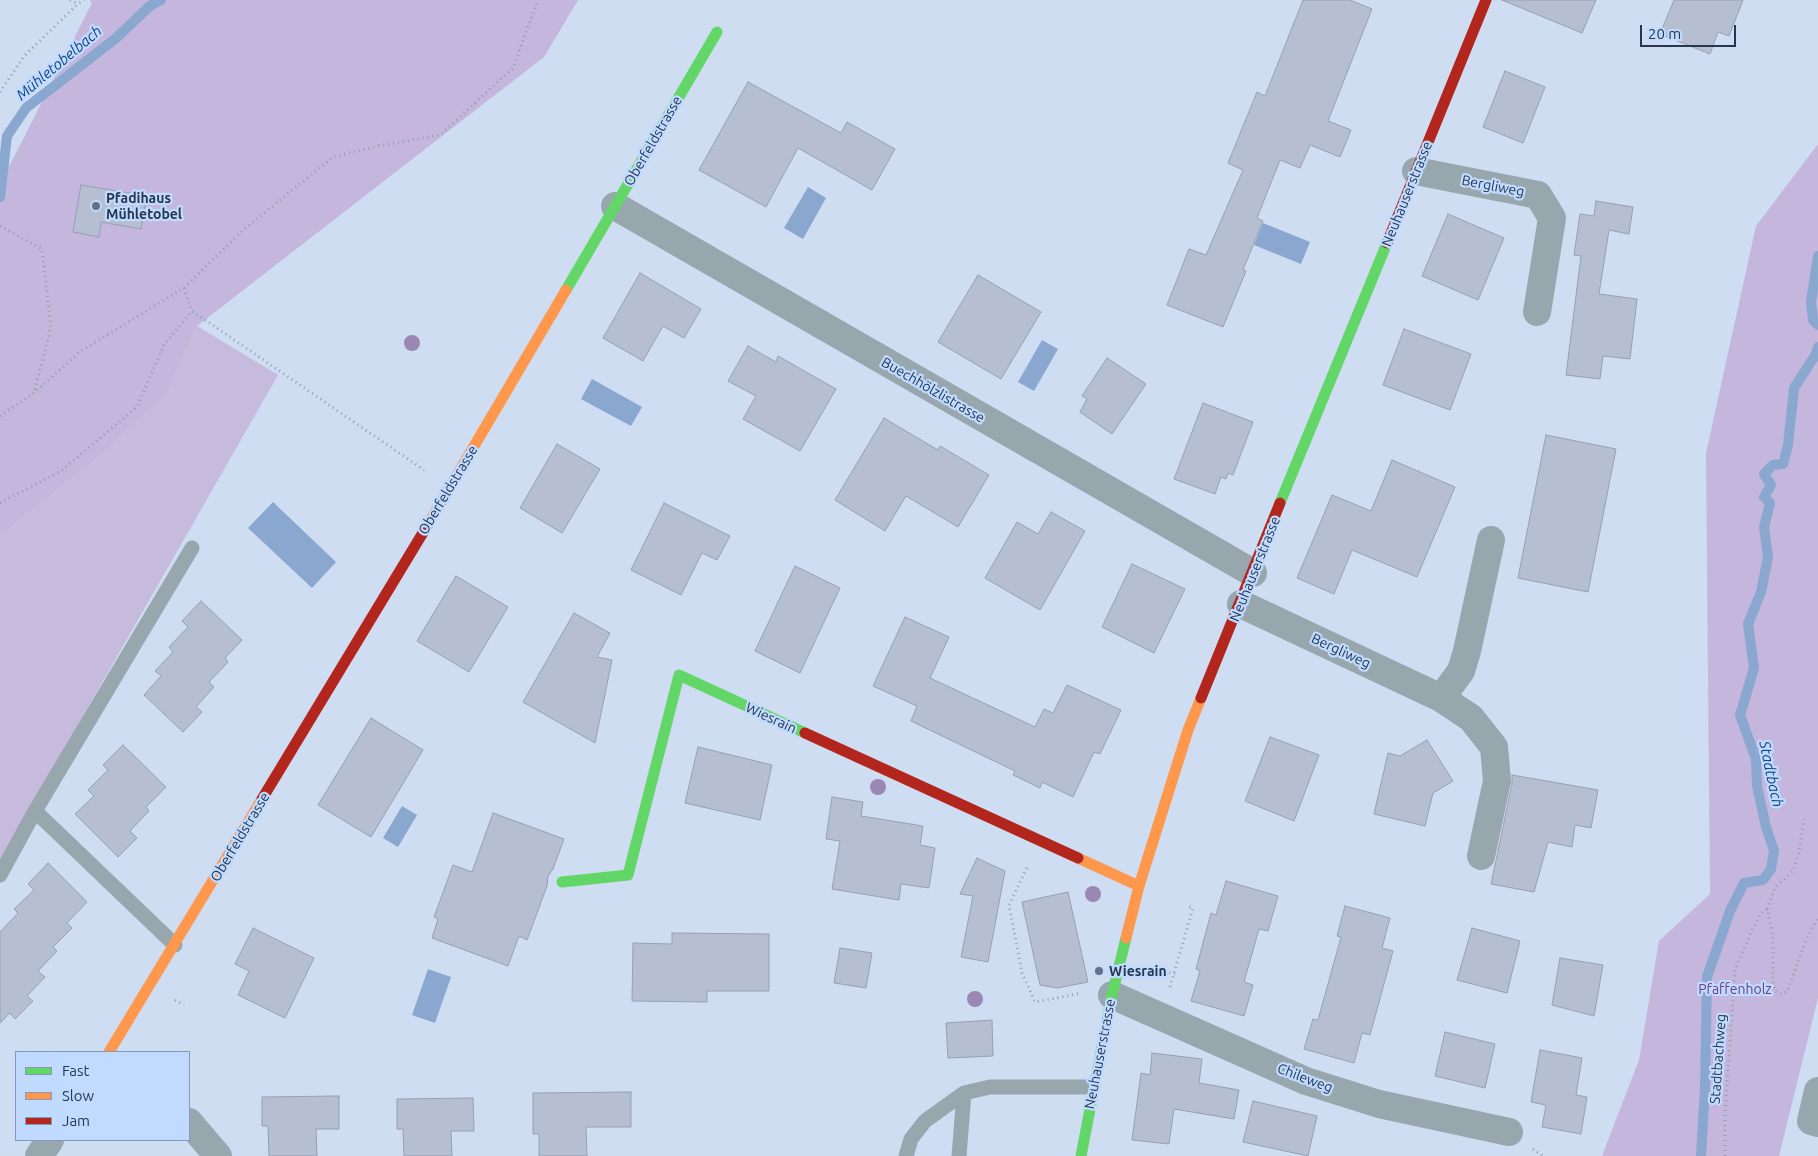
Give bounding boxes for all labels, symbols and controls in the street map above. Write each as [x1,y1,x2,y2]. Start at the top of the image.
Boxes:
scale bar [1643,15,1739,47]
water label: Mühletobelbach [12,22,106,104]
text: 20 m [1648,25,1681,42]
street label: Oberfeldstrasse [620,93,686,189]
street label: Neuhauserstrasse [1378,139,1436,249]
street label: Bergliweg [1460,172,1526,200]
place label: Pfadihaus Mühletobel [106,190,182,222]
marker: Pfadihaus Mühletobel [90,200,102,212]
street label: Buechhölzlistrasse [878,354,988,426]
street label: Oberfeldstrasse [415,442,481,538]
street label: Neuhauserstrasse [1226,514,1284,624]
street label: Bergliweg [1309,630,1373,672]
street label: Wiesrain [743,699,799,737]
water label: Stadtbach [1755,739,1787,809]
street label: Oberfeldstrasse [207,789,273,885]
place label: Wiesrain [1109,963,1167,979]
marker: Wiesrain [1093,965,1105,977]
park label: Pfaffenholz [1698,981,1772,997]
street label: Neuhauserstrasse [1081,997,1119,1111]
street label: Stadtbachweg [1706,1013,1730,1105]
legend [15,1051,190,1141]
street label: Chileweg [1275,1060,1335,1096]
text: Fast [62,1062,89,1079]
text: Slow [62,1087,94,1104]
text: Jam [62,1112,90,1129]

